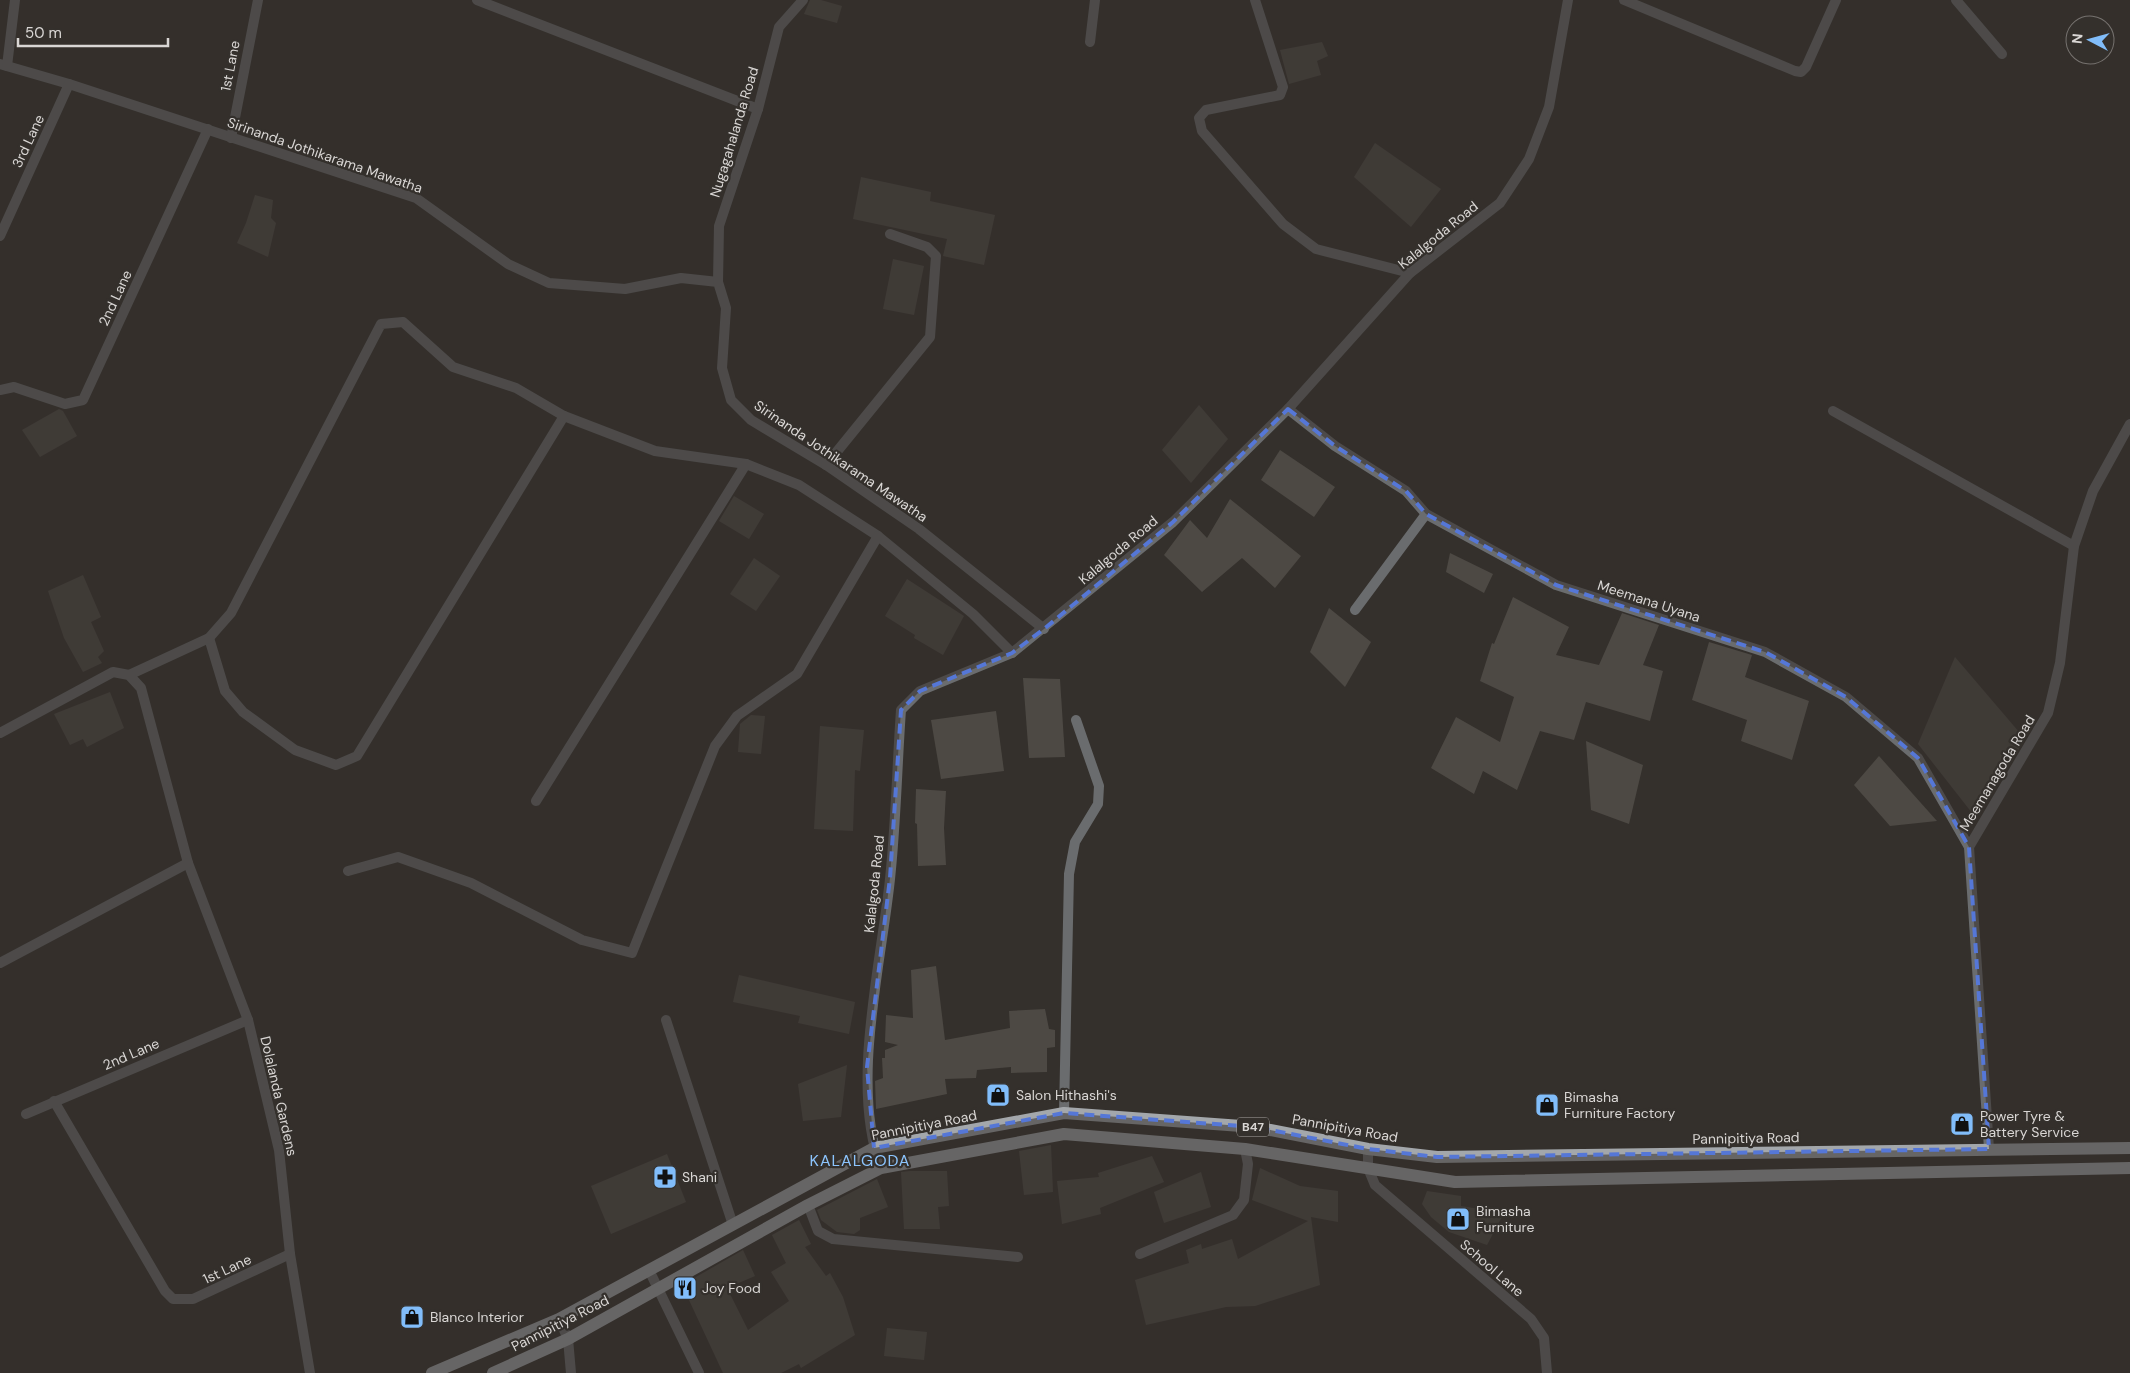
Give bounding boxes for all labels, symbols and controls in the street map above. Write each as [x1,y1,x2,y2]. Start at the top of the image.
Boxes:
scale bar [18,15,168,47]
north arrow [2065,15,2115,65]
text: 50 m [25,23,62,43]
text: N [2068,33,2087,45]
street label: 1st Lane [216,39,244,93]
street label: Nugagahalanda Road [706,64,762,200]
street label: 3rd Lane [8,111,48,170]
street label: Sirinanda Jothikarama Mawatha [225,113,425,197]
street label: Kalalgoda Road [1394,197,1482,273]
street label: 2nd Lane [94,267,136,329]
street label: Sirinanda Jothikarama Mawatha [751,396,931,526]
street label: Kalalgoda Road [1075,512,1161,588]
street label: Meemana Uyana [1595,576,1703,626]
street label: Meemanagoda Road [1955,712,2039,834]
street label: Kalalgoda Road [860,834,888,934]
street label: 2nd Lane [100,1034,162,1074]
street label: Dolalanda Gardens [256,1034,302,1158]
shop icon: Salon Hithashi's [985,1082,1011,1108]
place label: Salon Hithashi's [1016,1086,1117,1104]
place label: Bimasha Furniture Factory [1564,1088,1675,1122]
shop icon: Bimasha Furniture Factory [1534,1092,1560,1118]
street label: Pannipitiya Road [870,1106,978,1144]
place label: Power Tyre & Battery Service [1980,1107,2079,1141]
street label: Pannipitiya Road [1291,1110,1399,1146]
shop icon: Power Tyre & Battery Service [1949,1111,1975,1137]
road number: B47 [1237,1118,1269,1136]
street label: Pannipitiya Road [1692,1128,1800,1148]
district label: KALALGODA [810,1150,910,1171]
pharmacy icon: Shani [652,1164,678,1190]
place label: Shani [682,1168,717,1186]
place label: Bimasha Furniture [1476,1202,1535,1236]
shop icon: Bimasha Furniture [1445,1206,1471,1232]
street label: School Lane [1456,1235,1528,1301]
street label: 1st Lane [200,1250,254,1288]
restaurant icon: Joy Food [672,1275,698,1301]
place label: Joy Food [702,1279,761,1297]
street label: Pannipitiya Road [508,1291,612,1355]
shop icon: Blanco Interior [399,1304,425,1330]
place label: Blanco Interior [430,1308,524,1326]

